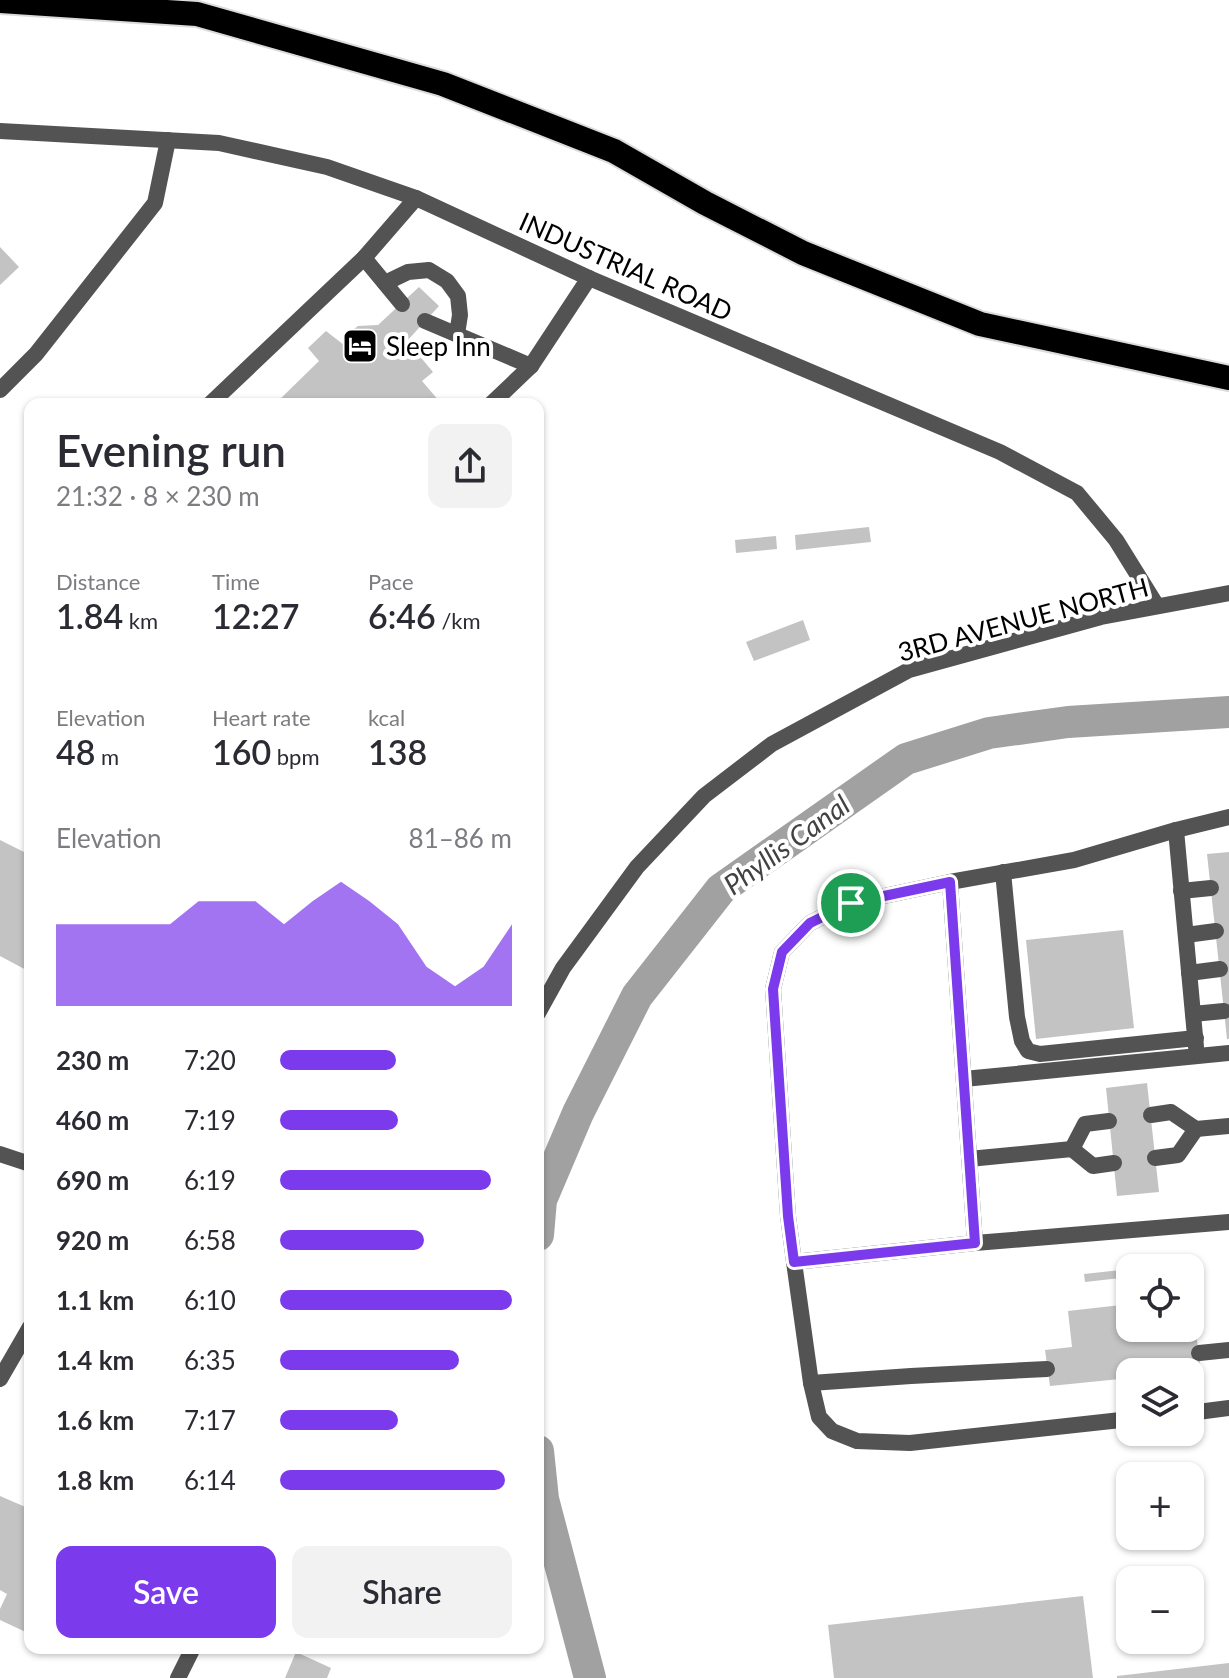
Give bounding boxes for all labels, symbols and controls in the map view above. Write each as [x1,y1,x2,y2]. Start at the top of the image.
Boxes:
street label: INDUSTRIAL ROAD [515,205,737,327]
hotel icon: Sleep Inn [341,327,379,365]
place label: Sleep Inn [386,330,491,362]
text: Evening run [56,424,286,476]
button: share [428,424,512,508]
text: 21:32 · 8 × 230 m [56,480,260,512]
text: Distance [56,568,140,595]
text: Time [212,568,260,595]
text: Pace [368,568,414,595]
street label: 3RD AVENUE NORTH [894,570,1152,668]
text: 1.84 [56,595,123,636]
text: 12:27 [212,595,300,636]
text: 6:46 [368,595,436,636]
text: km [123,607,158,634]
text: /km [436,607,481,634]
text: Elevation [56,704,145,731]
text: Heart rate [212,704,311,731]
text: kcal [368,704,405,731]
text: 48 [56,731,95,772]
text: 160 [212,731,271,772]
text: 138 [368,731,427,772]
text: m [95,743,119,770]
text: bpm [271,743,320,770]
water label: Phyllis Canal [716,787,856,901]
text: Elevation [56,822,162,854]
text: 81–86 m [409,822,512,854]
pin [817,869,885,937]
icon: arrive [829,881,873,925]
text: 230 m [56,1044,129,1076]
text: 7:20 [184,1044,236,1076]
text: 460 m [56,1104,129,1136]
text: 7:19 [184,1104,236,1136]
text: 690 m [56,1164,129,1196]
text: 6:19 [184,1164,236,1196]
text: 920 m [56,1224,129,1256]
text: 6:58 [184,1224,236,1256]
map controls [1116,1254,1204,1654]
button: locate [1116,1254,1204,1342]
text: 1.1 km [56,1284,134,1316]
text: 6:10 [184,1284,236,1316]
text: 1.4 km [56,1344,134,1376]
text: 6:35 [184,1344,236,1376]
button: layers [1116,1358,1204,1446]
text: 1.6 km [56,1404,134,1436]
text: 7:17 [184,1404,236,1436]
button: + [1116,1462,1204,1550]
text: 1.8 km [56,1464,134,1496]
text: 6:14 [184,1464,236,1496]
button: Save [56,1546,276,1638]
button: Share [292,1546,512,1638]
button: − [1116,1566,1204,1654]

